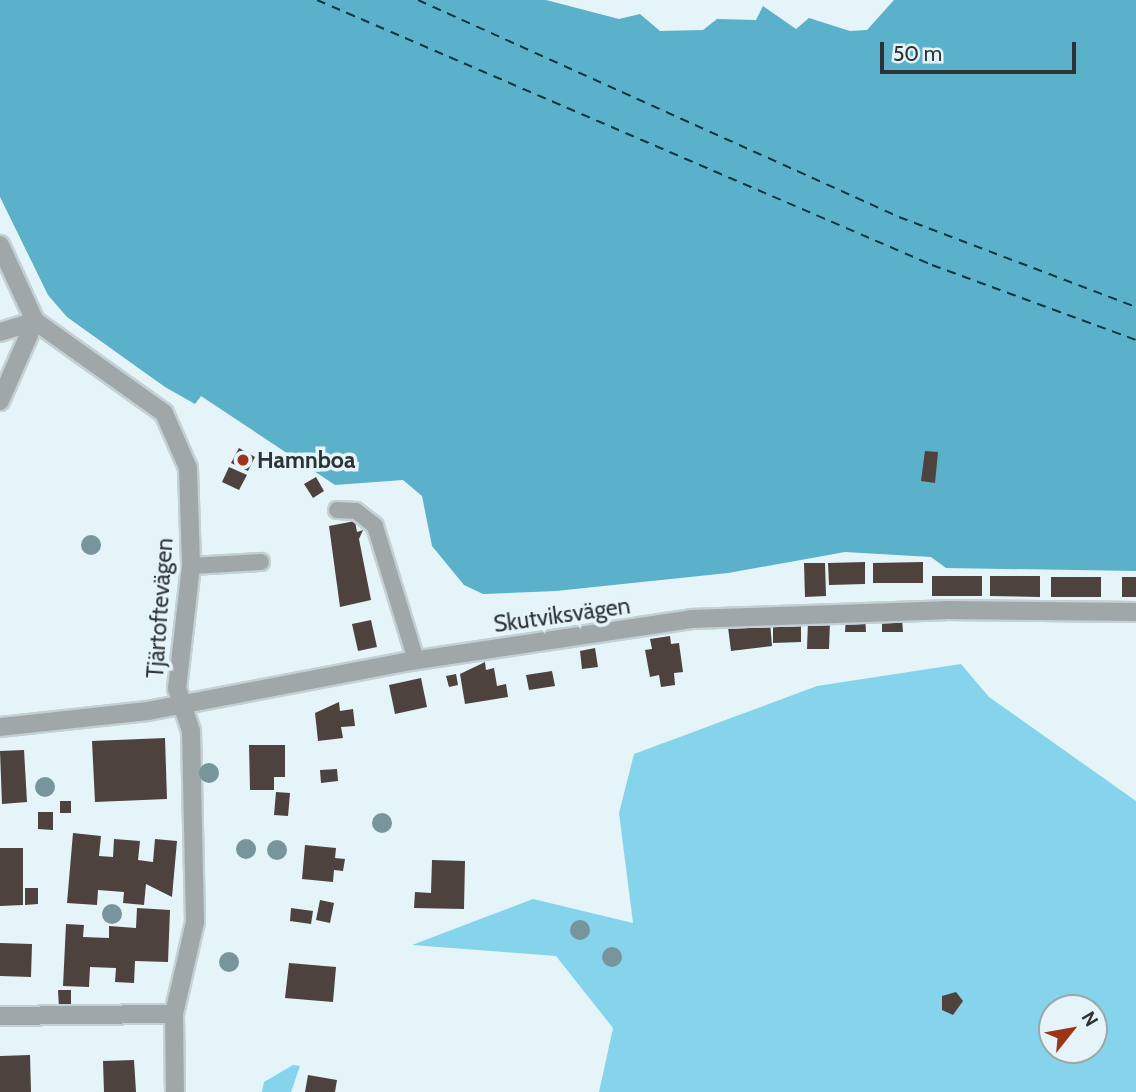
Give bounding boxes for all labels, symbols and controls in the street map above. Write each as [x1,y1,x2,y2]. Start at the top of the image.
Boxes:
scale bar [884,28,1080,72]
text: 50 m [893,41,942,66]
place label: Hamnboa [257,446,355,474]
marker: Hamnboa [235,452,251,468]
street label: Tjärtoftevägen [141,537,179,679]
street label: Skutviksvägen [492,592,632,638]
north arrow [1038,994,1108,1064]
text: N [1076,1007,1103,1031]

